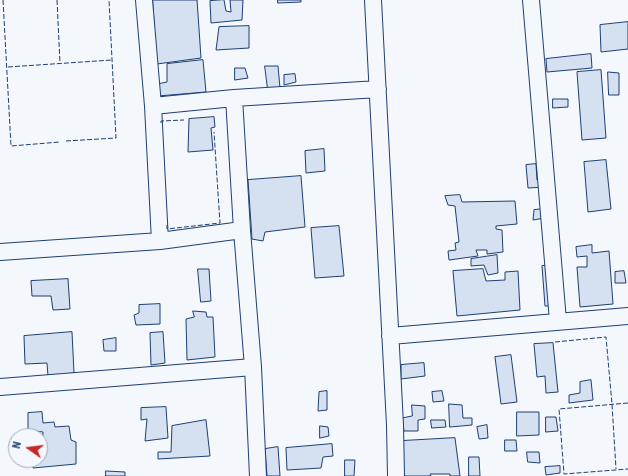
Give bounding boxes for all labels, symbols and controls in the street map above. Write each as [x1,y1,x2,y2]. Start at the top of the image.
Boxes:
north arrow [8,428,48,468]
text: N [10,440,24,450]

